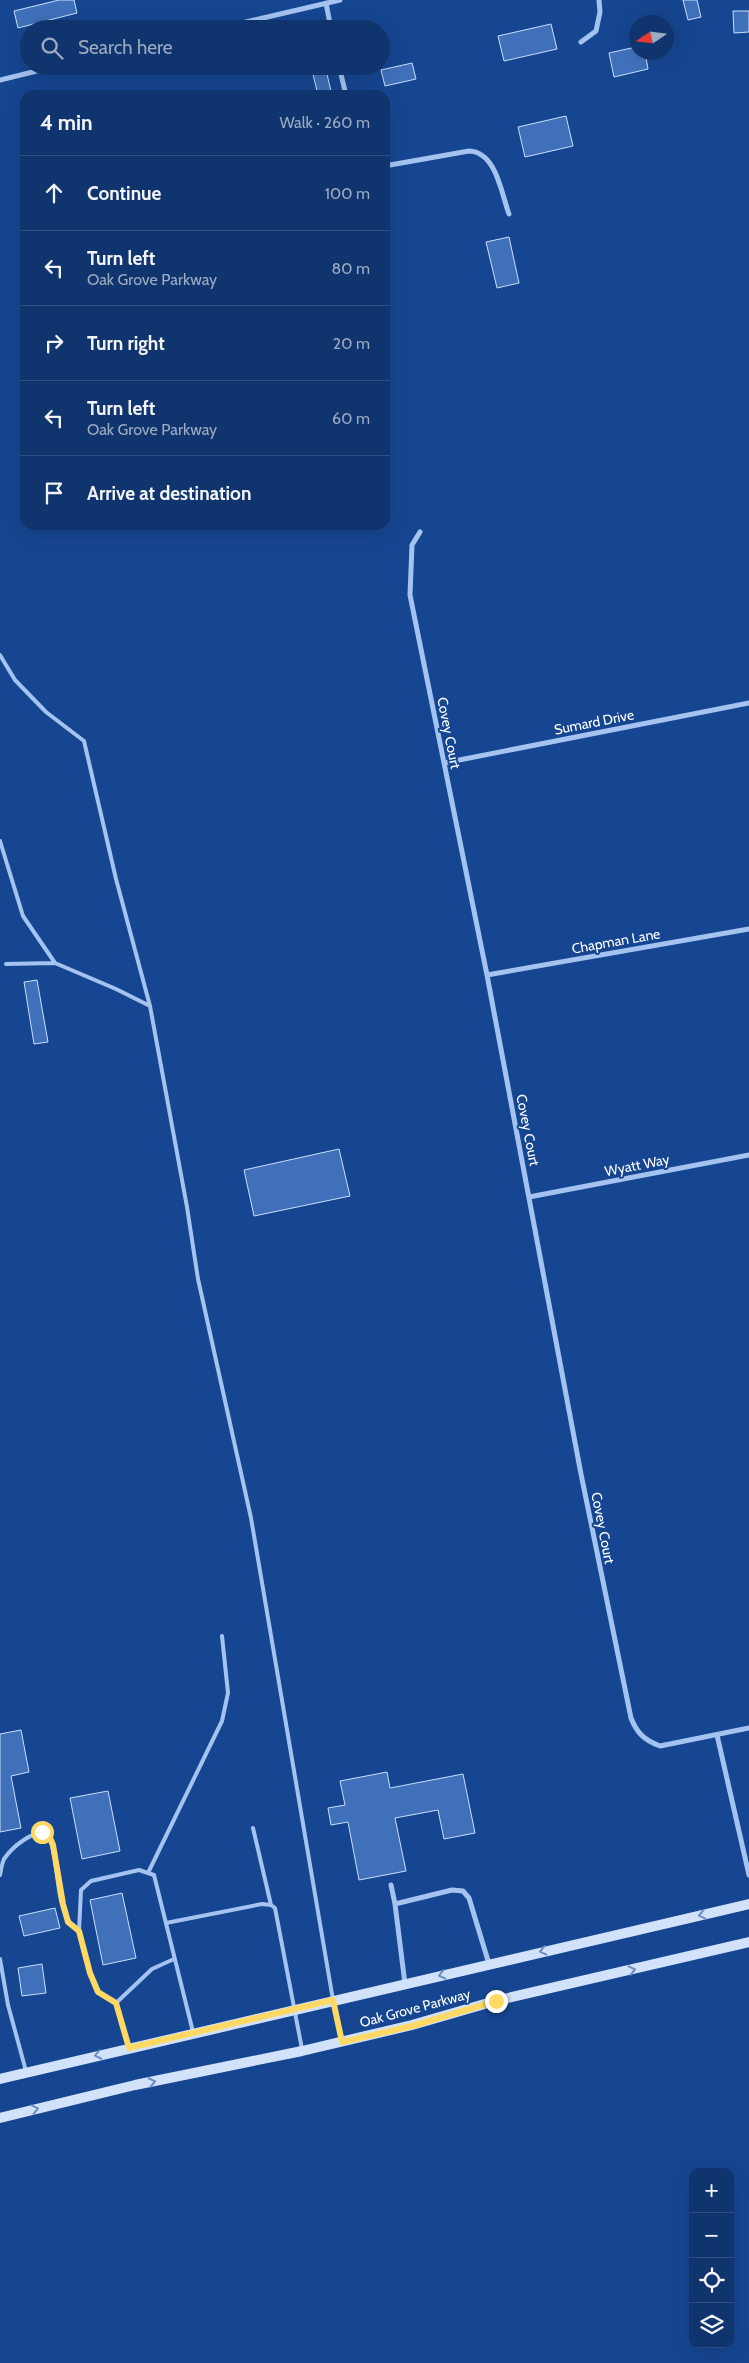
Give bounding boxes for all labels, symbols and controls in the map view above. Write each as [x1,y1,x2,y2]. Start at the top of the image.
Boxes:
north arrow [629,15,674,60]
search box [20,20,390,75]
icon: search [38,34,66,62]
text: Search here [78,36,172,59]
text: 4 min [40,110,93,135]
text: Walk · 260 m [280,113,370,132]
icon: ahead [40,179,68,207]
text: Continue [87,182,161,205]
text: 100 m [325,184,370,203]
text: Turn left [87,247,155,270]
icon: left [40,254,68,282]
text: 80 m [332,259,370,278]
text: Oak Grove Parkway [87,270,217,289]
icon: right [40,329,68,357]
text: Turn right [87,332,165,355]
text: 20 m [333,334,370,353]
text: Turn left [87,397,155,420]
icon: left [40,404,68,432]
text: 60 m [332,409,370,428]
text: Oak Grove Parkway [87,420,217,439]
icon: arrive [40,479,68,507]
text: Arrive at destination [87,482,251,505]
street label: Covey Court [433,696,465,771]
street label: Sumard Drive [553,705,635,739]
street label: Chapman Lane [570,924,662,958]
street label: Covey Court [512,1093,544,1168]
street label: Wyatt Way [603,1150,671,1180]
street label: Covey Court [587,1491,619,1566]
route start [31,1821,54,1844]
one-way arrow [697,1909,706,1920]
one-way arrow [539,1945,548,1956]
one-way arrow [628,1965,637,1976]
one-way arrow [437,1969,446,1980]
street label: Oak Grove Parkway [358,1985,472,2031]
route end [485,1990,508,2013]
one-way arrow [93,2049,102,2060]
one-way arrow [148,2077,157,2088]
one-way arrow [31,2104,40,2115]
map controls [689,2168,734,2348]
button: + [689,2168,734,2213]
button: − [689,2213,734,2258]
button: locate [689,2258,734,2303]
button: layers [689,2303,734,2348]

